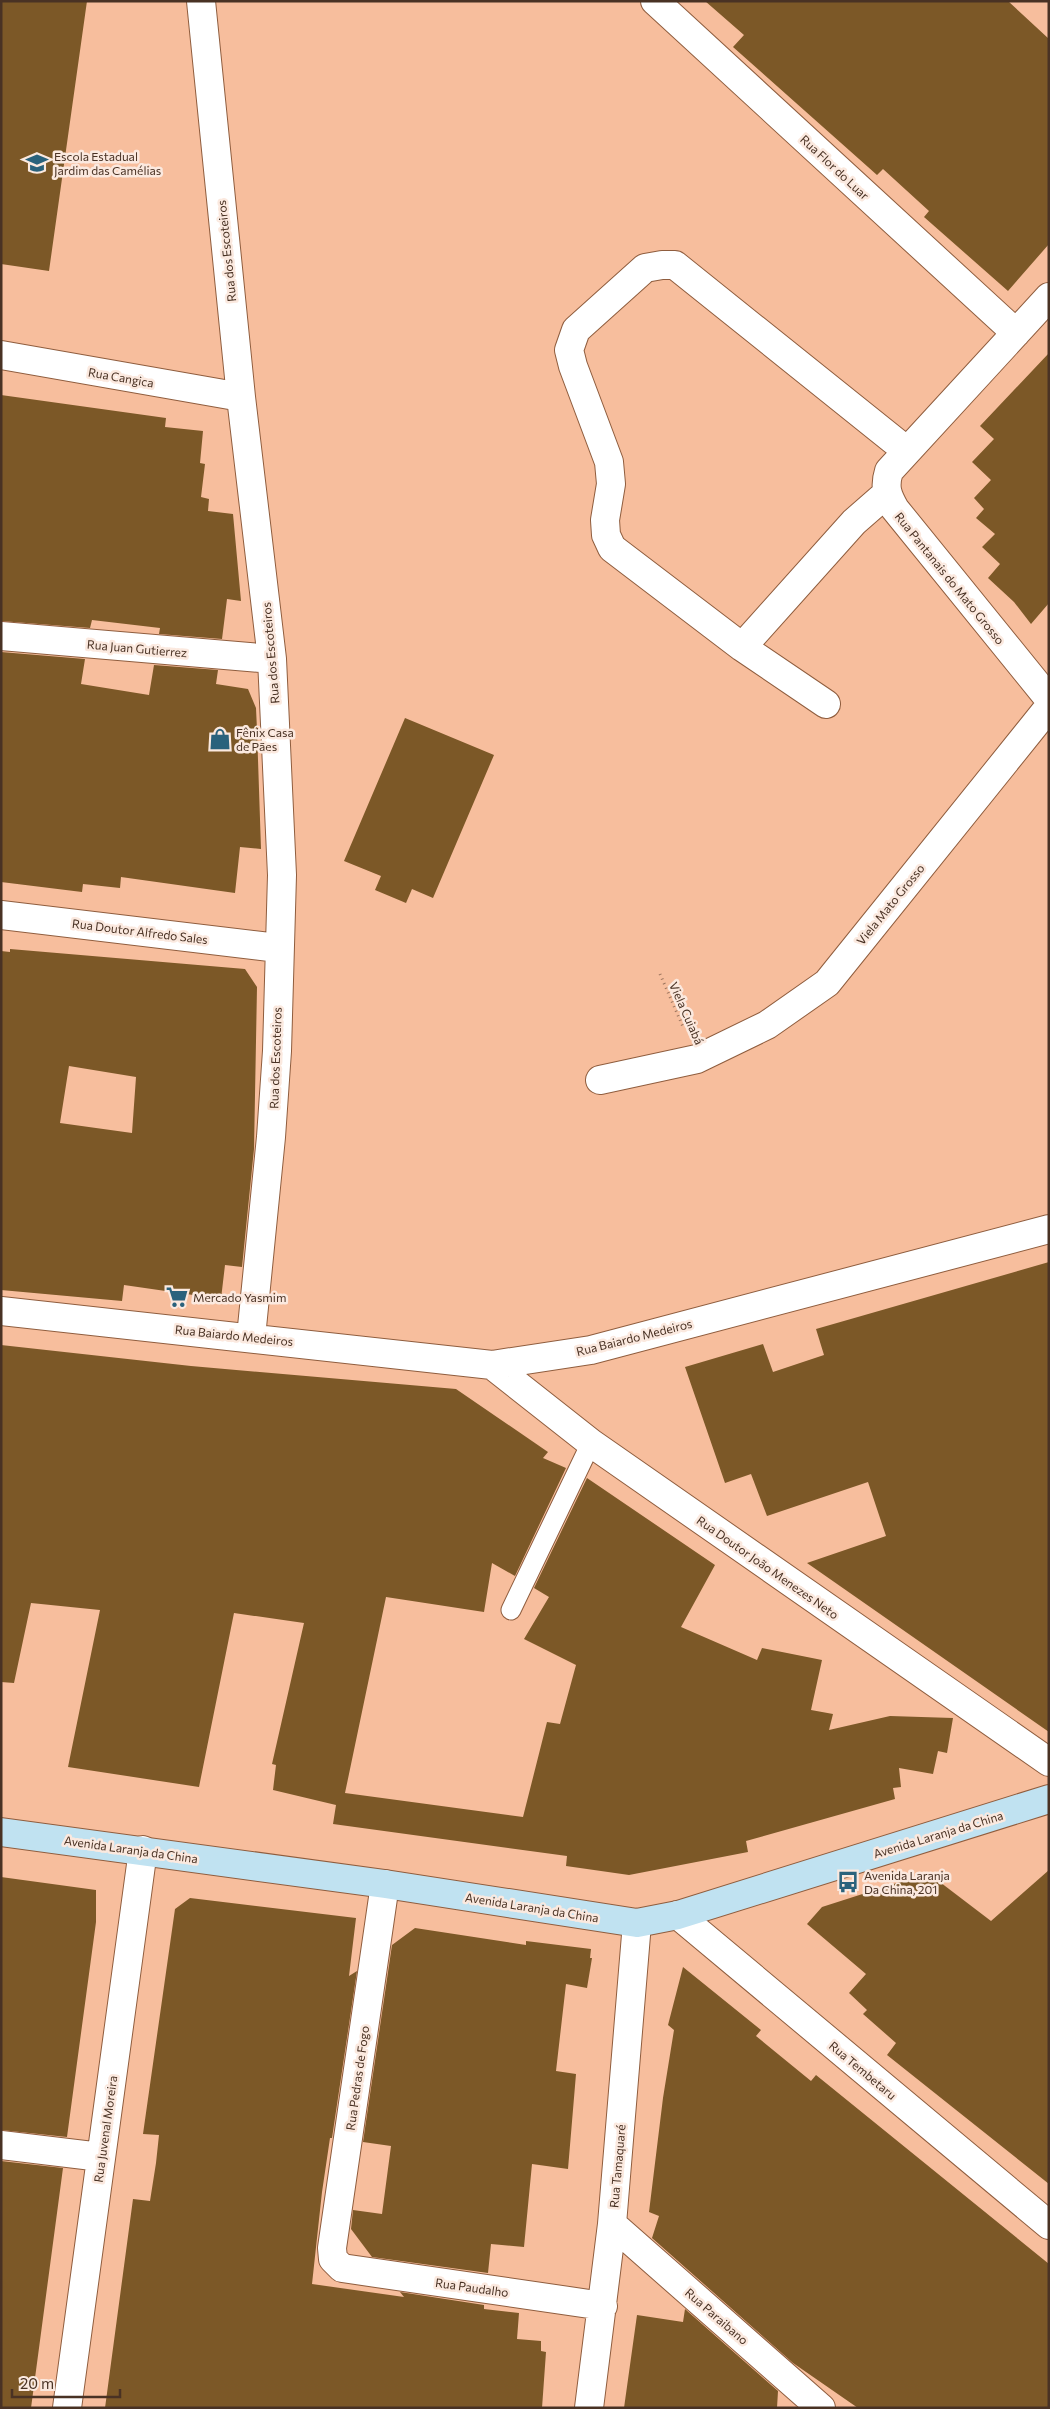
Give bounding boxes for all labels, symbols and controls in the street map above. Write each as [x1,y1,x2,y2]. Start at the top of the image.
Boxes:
street label: Rua Flor do Luar [798,132,872,202]
place label: Escola Estadual Jardim das Camélias [54,149,161,178]
school or university icon: Escola Estadual Jardim das Camélias [24,150,50,176]
street label: Rua dos Escoteiros [214,200,238,302]
street label: Rua Cangica [87,364,155,390]
street label: Rua Pantanais do Mato Grosso [892,509,1008,647]
street label: Rua dos Escoteiros [259,602,281,704]
street label: Rua Juan Gutierrez [86,637,188,660]
place label: Fênix Casa de Pães [236,725,294,753]
shop icon: Fênix Casa de Pães [207,726,233,752]
street label: Viela Mato Grosso [853,861,927,947]
street label: Rua Doutor Alfredo Sales [71,916,209,946]
street label: Viela Cuiabá [667,980,707,1046]
street label: Rua dos Escoteiros [266,1007,284,1109]
supermarket icon: Mercado Yasmim [164,1284,190,1310]
place label: Mercado Yasmim [193,1290,286,1304]
street label: Rua Baiardo Medeiros [575,1316,693,1358]
street label: Rua Baiardo Medeiros [174,1322,294,1348]
street label: Rua Doutor João Menezes Neto [694,1513,842,1622]
street label: Avenida Laranja da China [871,1808,1005,1860]
street label: Avenida Laranja da China [63,1833,199,1865]
place label: Avenida Laranja Da China, 201 [864,1868,950,1896]
bus stop icon: Avenida Laranja Da China, 201 [835,1869,861,1895]
street label: Avenida Laranja da China [464,1890,600,1924]
street label: Rua Pedras de Fogo [343,2025,371,2131]
street label: Rua Tembetaru [827,2038,899,2102]
street label: Rua Juvenal Moreira [91,2075,120,2183]
street label: Rua Tamaquaré [606,2124,628,2208]
street label: Rua Paudalho [434,2275,510,2299]
street label: Rua Paraibano [683,2285,751,2347]
scale bar [12,2366,120,2398]
text: 20 m [20,2374,54,2392]

